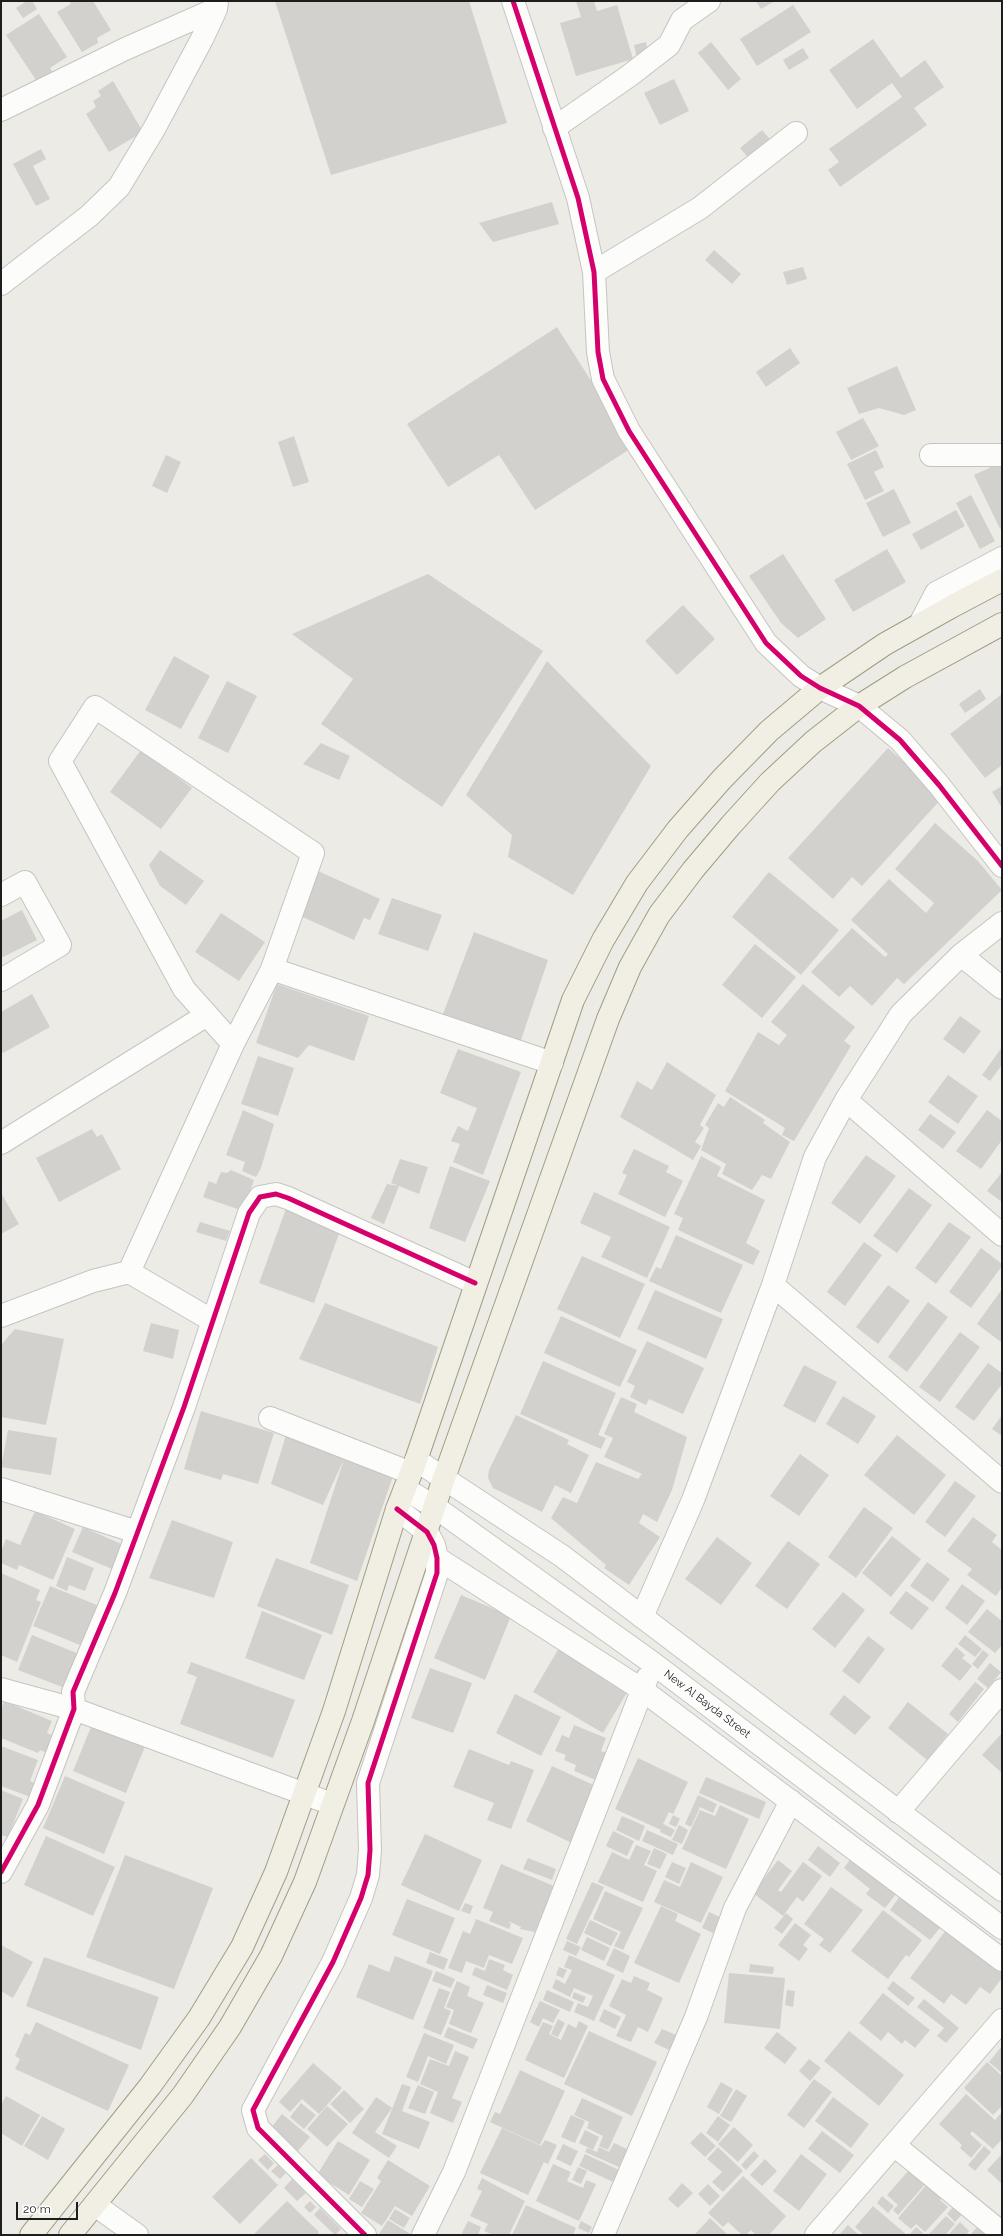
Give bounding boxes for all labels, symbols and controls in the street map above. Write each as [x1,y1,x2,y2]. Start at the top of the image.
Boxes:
street label: New Al Bayda Street [661,1667,753,1741]
scale bar [18,2194,80,2220]
text: 20 m [23,2202,51,2216]

